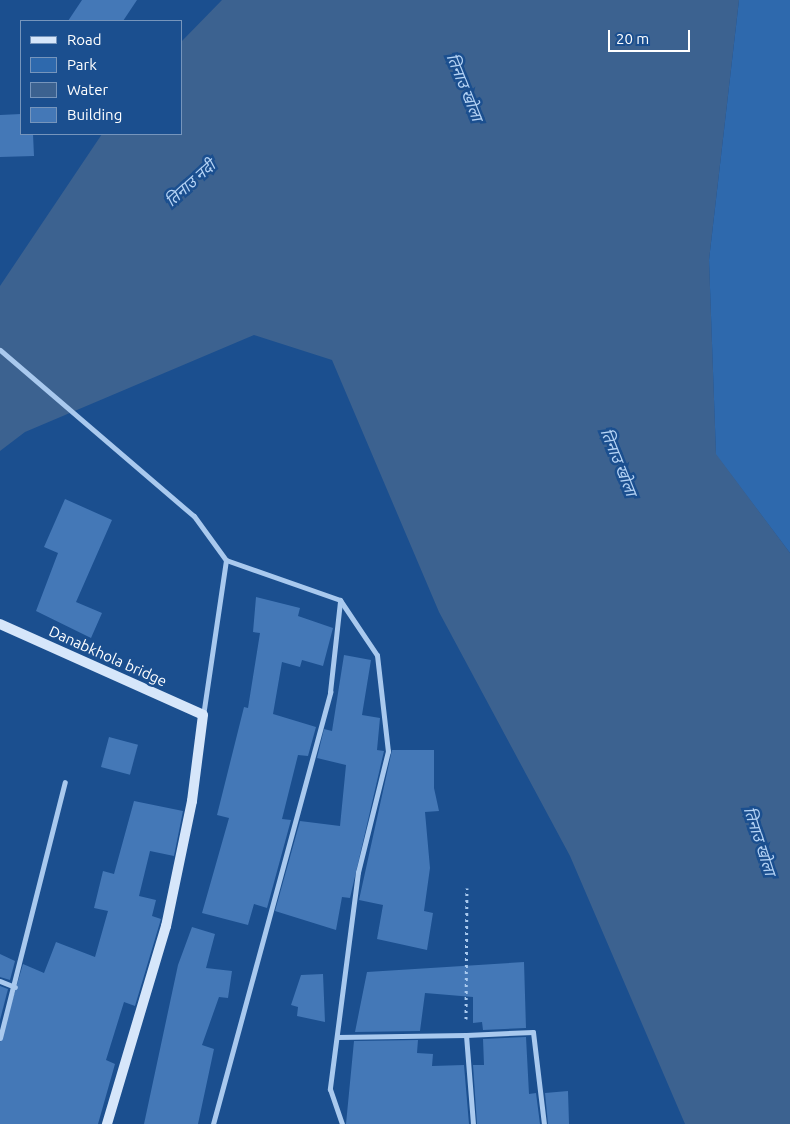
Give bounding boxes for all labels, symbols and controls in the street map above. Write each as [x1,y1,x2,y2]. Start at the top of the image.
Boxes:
legend [20,20,182,135]
scale bar [610,20,692,52]
text: 20 m [616,30,649,47]
text: Road [67,31,102,48]
water label: तिनाउ खोला [443,50,487,124]
text: Park [67,56,97,73]
text: Water [67,81,108,98]
text: Building [67,106,122,123]
water label: तिनाउ नदी [161,156,219,210]
water label: तिनाउ खोला [597,425,641,499]
street label: Danabkhola bridge [46,622,170,690]
water label: तिनाउ खोला [740,804,780,878]

